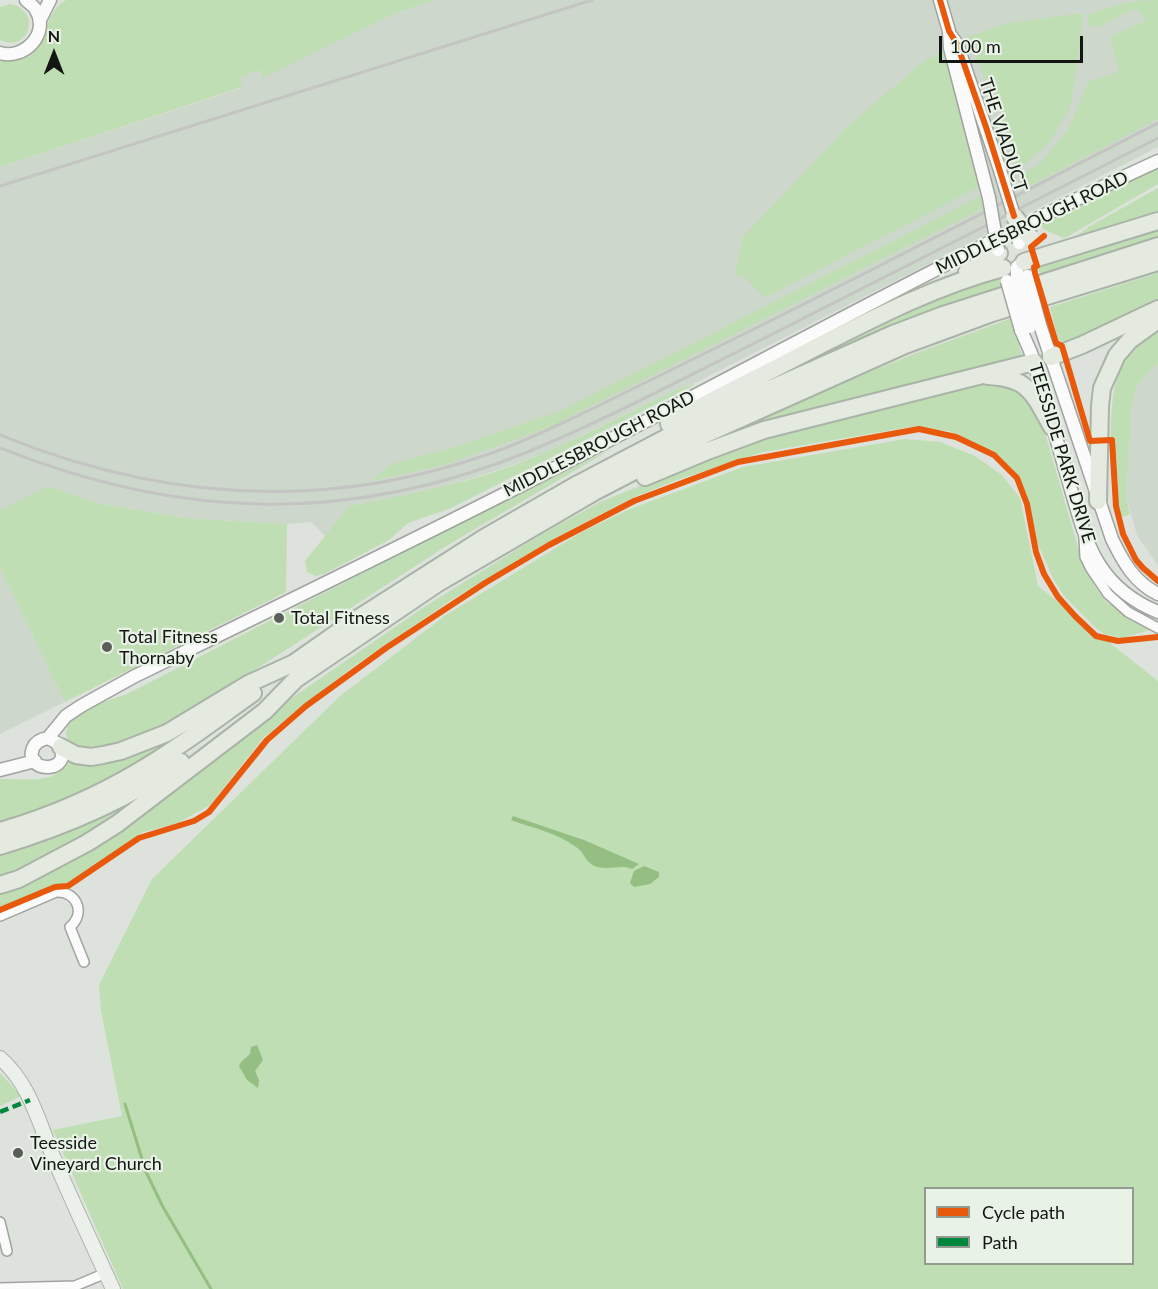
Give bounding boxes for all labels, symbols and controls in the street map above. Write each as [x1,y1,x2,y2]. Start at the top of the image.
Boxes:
north arrow [24,24,84,84]
scale bar [942,24,1086,62]
text: N [48,26,60,45]
text: 100 m [950,35,1001,57]
street label: THE VIADUCT [974,75,1032,195]
street label: MIDDLESBROUGH ROAD [932,167,1132,279]
street label: TEESSIDE PARK DRIVE [1024,360,1100,546]
street label: MIDDLESBROUGH ROAD [500,386,698,502]
place label: Total Fitness [291,607,390,629]
marker: Total Fitness [272,611,286,625]
place label: Total Fitness Thornaby [119,626,218,668]
marker: Total Fitness Thornaby [100,640,114,654]
place label: Teesside Vineyard Church [30,1132,162,1174]
marker: Teesside Vineyard Church [11,1146,25,1160]
legend [924,1187,1134,1265]
text: Cycle path [982,1201,1065,1223]
text: Path [982,1231,1018,1253]

